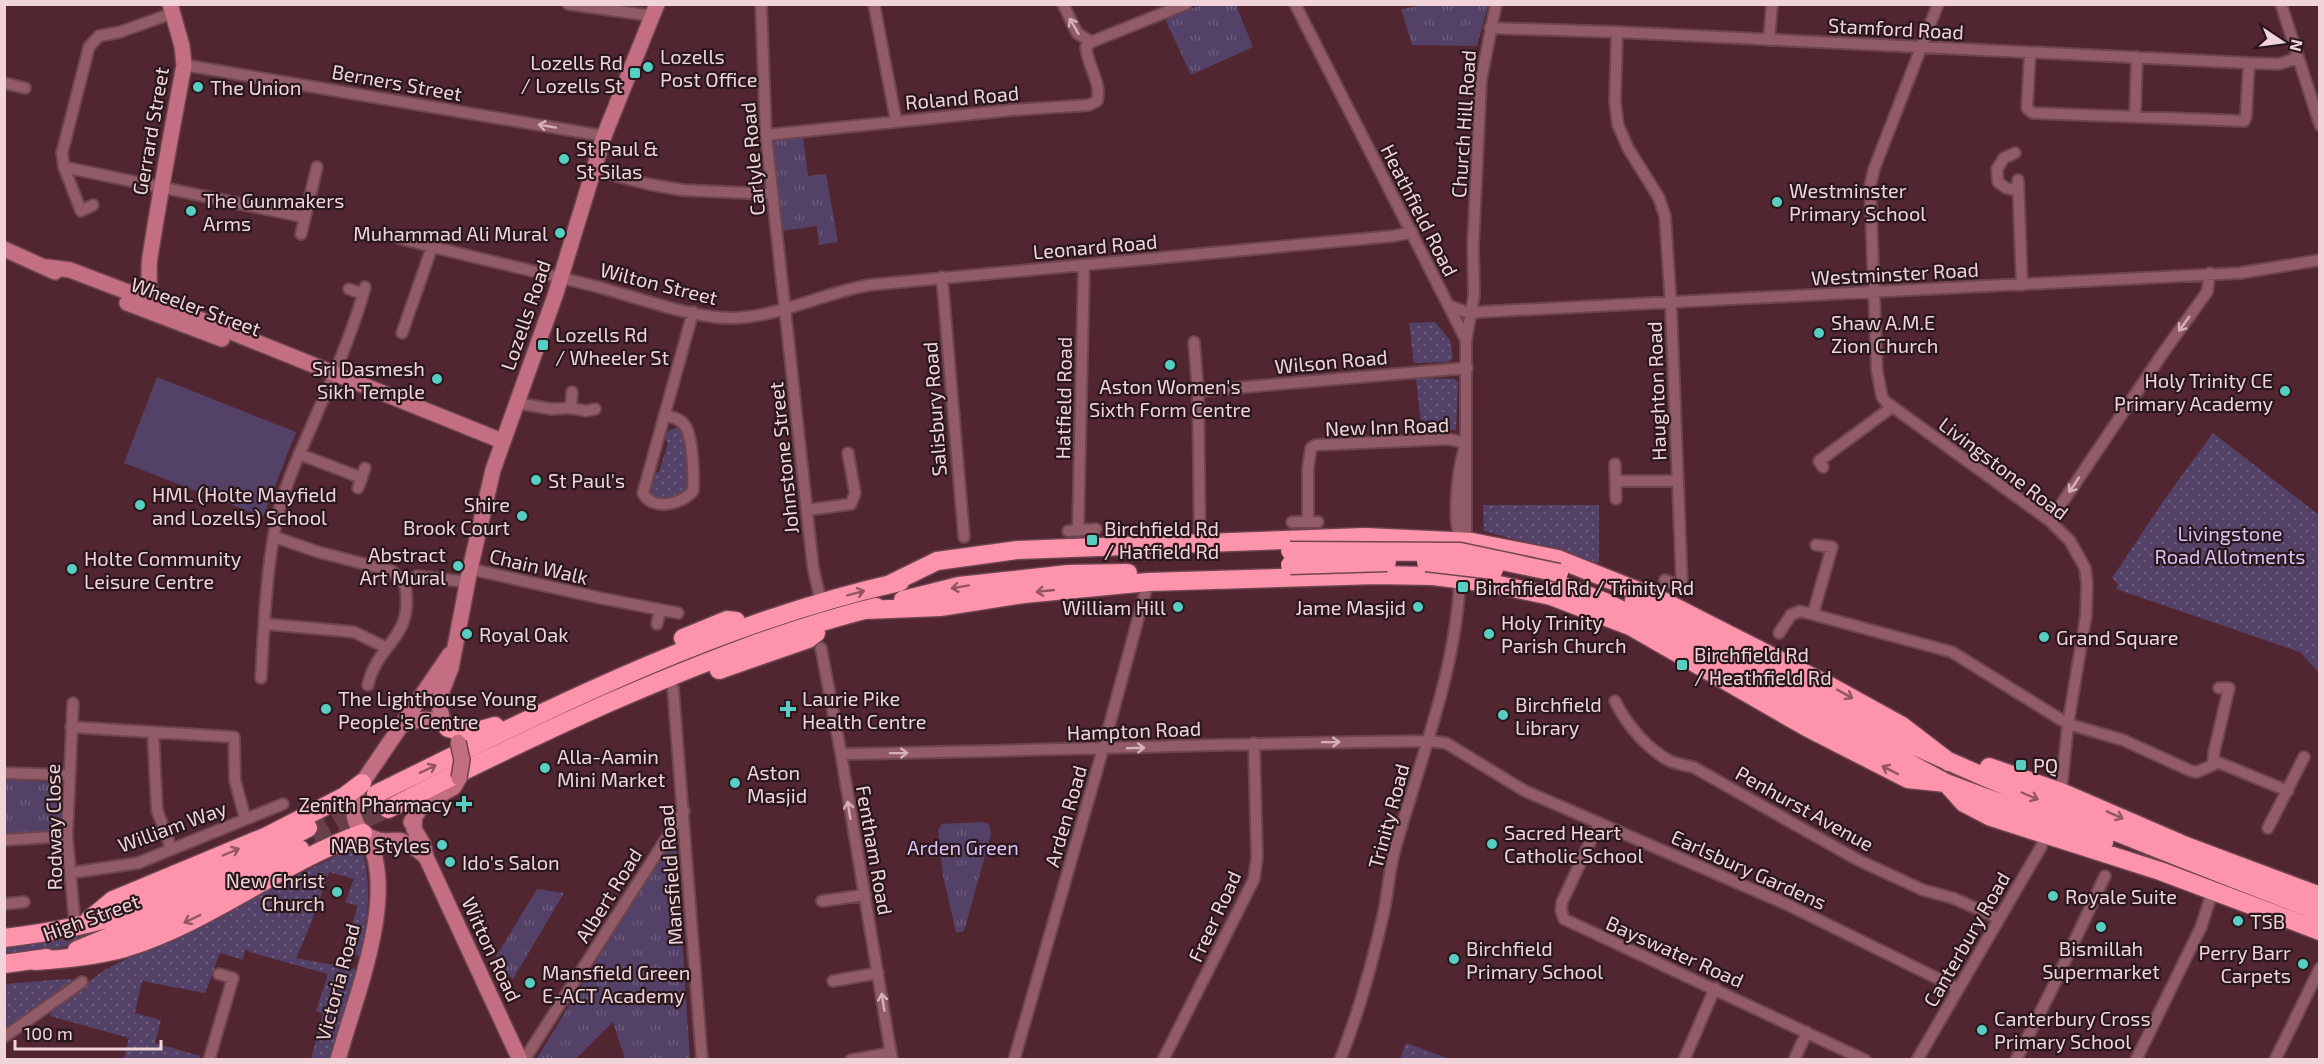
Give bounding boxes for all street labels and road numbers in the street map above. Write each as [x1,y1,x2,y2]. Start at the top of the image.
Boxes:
street label: Stamford Road [1828,12,1964,44]
street label: Church Hill Road [1446,49,1480,199]
street label: Berners Street [330,59,464,105]
street label: Gerrard Street [127,65,173,197]
street label: Roland Road [904,80,1020,114]
street label: Carlyle Road [735,101,769,217]
street label: Heathfield Road [1376,140,1464,280]
street label: Leonard Road [1032,229,1158,263]
street label: Lozells Road [495,257,555,373]
street label: Wilton Street [598,257,721,309]
street label: Westminster Road [1811,257,1979,289]
street label: Wheeler Street [128,271,265,341]
street label: Haughton Road [1642,321,1670,461]
street label: Hatfield Road [1050,336,1076,460]
street label: Salisbury Road [917,341,951,477]
street label: Wilson Road [1273,344,1389,378]
street label: Johnstone Street [763,380,803,535]
street label: New Inn Road [1324,412,1450,440]
street label: Livingstone Road [1935,412,2073,524]
street label: Chain Walk [487,543,591,589]
street label: Hampton Road [1066,716,1202,744]
street label: Penhurst Avenue [1732,760,1878,856]
street label: Trinity Road [1362,761,1414,871]
street label: Arden Road [1039,762,1091,870]
street label: Rodway Close [40,763,66,891]
street label: Fentham Road [852,783,898,917]
street label: William Way [114,795,230,857]
street label: Mansfield Road [653,804,687,946]
street label: Earlsbury Gardens [1668,824,1830,914]
street label: Albert Road [570,843,646,947]
street label: Freer Road [1182,867,1246,965]
street label: Canterbury Road [1918,867,2014,1011]
street label: High Street [39,888,143,946]
street label: Witton Road [457,893,527,1005]
street label: Bayswater Road [1603,910,1747,992]
street label: Victoria Road [310,921,364,1043]

